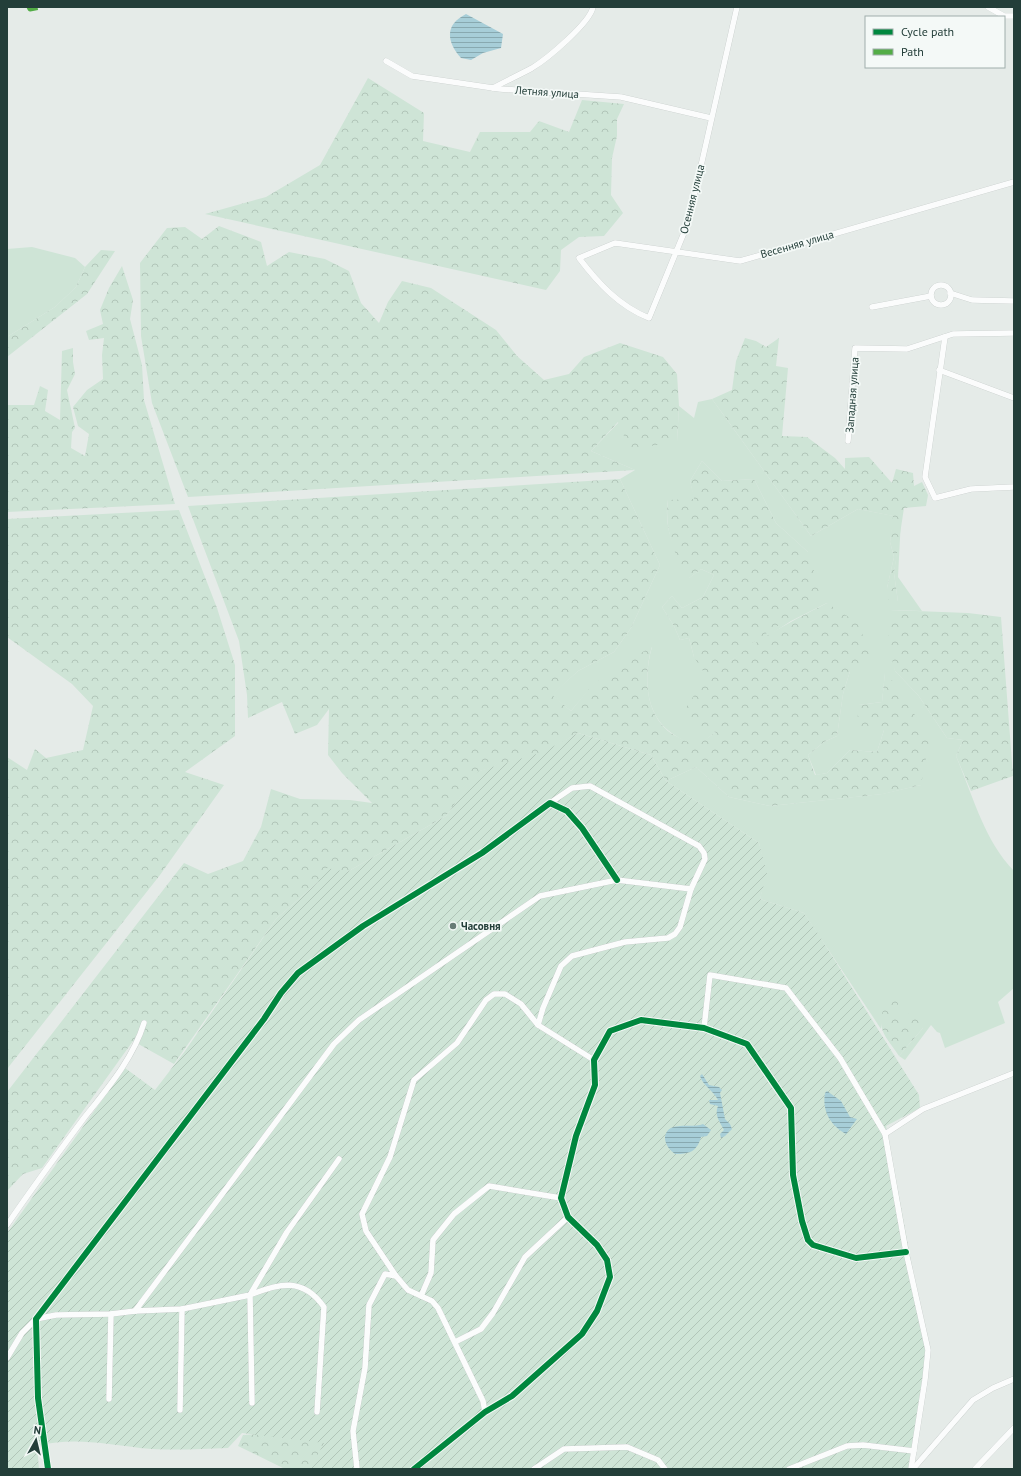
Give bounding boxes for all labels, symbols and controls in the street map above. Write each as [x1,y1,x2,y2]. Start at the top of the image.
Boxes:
legend [865,16,1005,68]
text: Cycle path [901,24,954,39]
text: Path [901,44,924,59]
street label: Летняя улица [514,83,579,101]
street label: Осенняя улица [677,163,707,235]
street label: Весенняя улица [759,227,835,261]
street label: Западная улица [842,356,862,434]
place label: Часовня [461,919,501,933]
marker: Часовня [448,921,458,931]
north arrow [16,1420,56,1460]
text: N [33,1423,42,1438]

